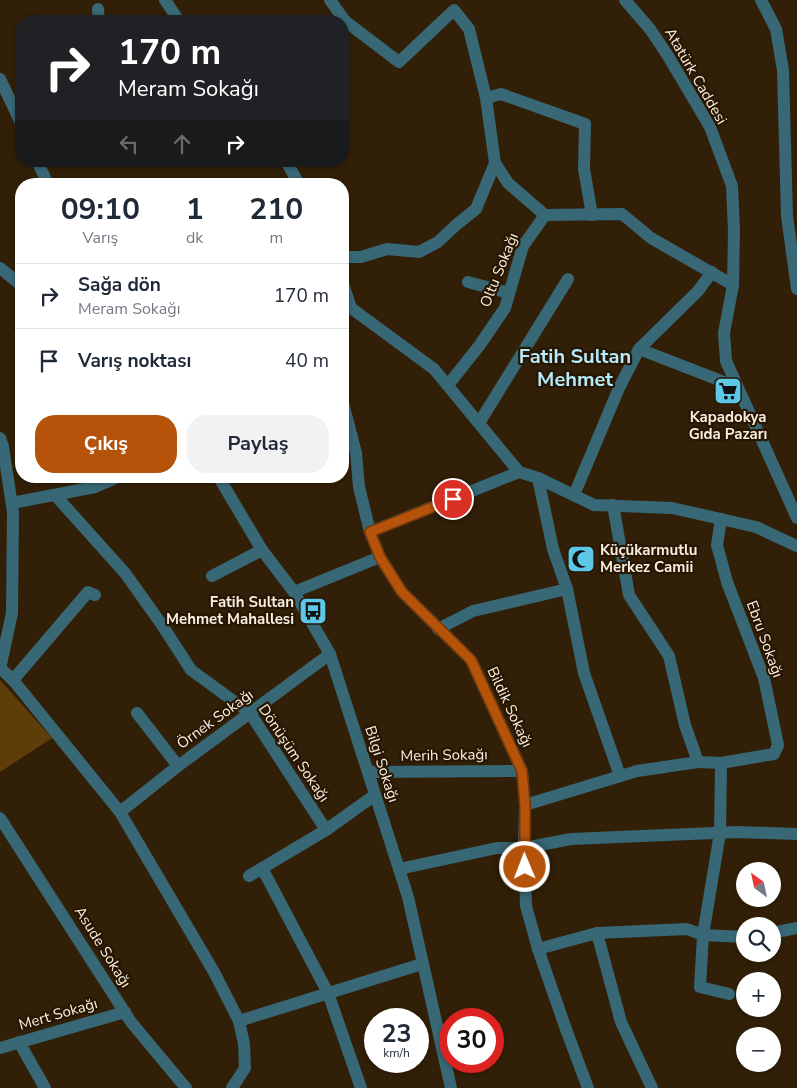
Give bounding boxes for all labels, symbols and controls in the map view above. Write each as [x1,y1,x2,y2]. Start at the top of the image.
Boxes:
street label: Atatürk Caddesi [660,24,732,128]
text: 170 m [118,29,221,76]
icon: right [35,35,100,100]
text: Meram Sokağı [118,74,259,104]
icon: left [115,130,143,158]
icon: ahead [168,130,196,158]
icon: right [221,130,249,158]
text: 09:10 [61,189,140,230]
text: 1 [186,189,204,230]
text: 210 [249,189,303,230]
text: Varış [82,227,118,249]
text: dk [186,227,203,249]
text: m [269,227,283,249]
street label: Oltu Sokağı [475,230,523,310]
text: Sağa dön [78,272,161,298]
icon: right [35,282,63,310]
text: 170 m [274,283,329,309]
text: Meram Sokağı [78,298,180,320]
district label: Fatih Sultan Mehmet [519,343,631,393]
icon: arrive [35,347,63,375]
text: Varış noktası [78,348,191,374]
text: 40 m [285,348,329,374]
supermarket icon: Kapadokya Gıda Pazarı [713,376,743,406]
place label: Kapadokya Gıda Pazarı [689,407,767,444]
button: Çıkış [35,415,177,473]
button: Paylaş [187,415,329,473]
pin [432,478,474,520]
icon: arrive [439,485,467,513]
place label: Küçükarmutlu Merkez Camii [600,540,697,577]
mosque icon: Küçükarmutlu Merkez Camii [566,544,596,574]
place label: Fatih Sultan Mehmet Mahallesi [166,592,294,629]
bus stop icon: Fatih Sultan Mehmet Mahallesi [298,596,328,626]
street label: Ebru Sokağı [742,598,788,680]
street label: Bildik Sokağı [483,663,537,751]
street label: Örnek Sokağı [173,684,257,754]
street label: Dönüşüm Sokağı [254,700,334,806]
street label: Bilgi Sokağı [360,723,404,805]
street label: Merih Sokağı [400,744,488,766]
position arrow [498,840,550,892]
north arrow [736,862,781,908]
map controls [736,862,781,1072]
street label: Asude Sokağı [70,903,136,991]
button: search [736,917,781,962]
button: + [736,972,781,1017]
street label: Mert Sokağı [16,993,100,1035]
speed limit sign: 30 [439,1008,504,1073]
text: 23 [381,1017,412,1051]
button: − [736,1027,781,1072]
text: km/h [383,1045,410,1061]

